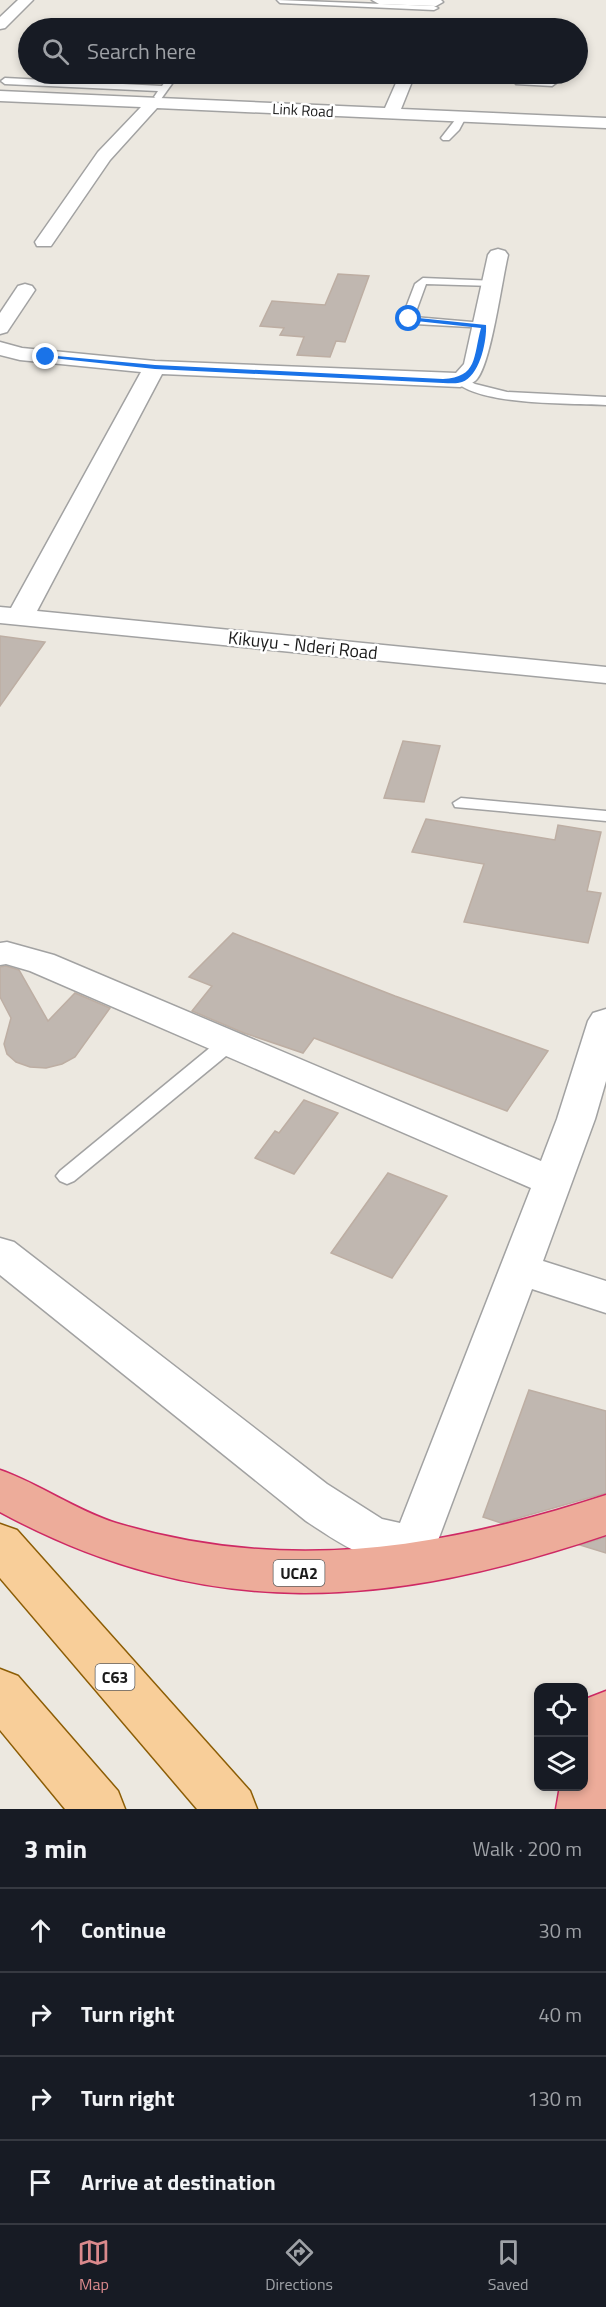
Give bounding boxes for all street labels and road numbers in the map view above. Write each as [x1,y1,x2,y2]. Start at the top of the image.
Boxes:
street label: Link Road [272,97,334,123]
street label: Kikuyu - Nderi Road [227,624,379,666]
road number: UCA2 [274,1560,324,1586]
road number: C63 [96,1664,134,1690]

